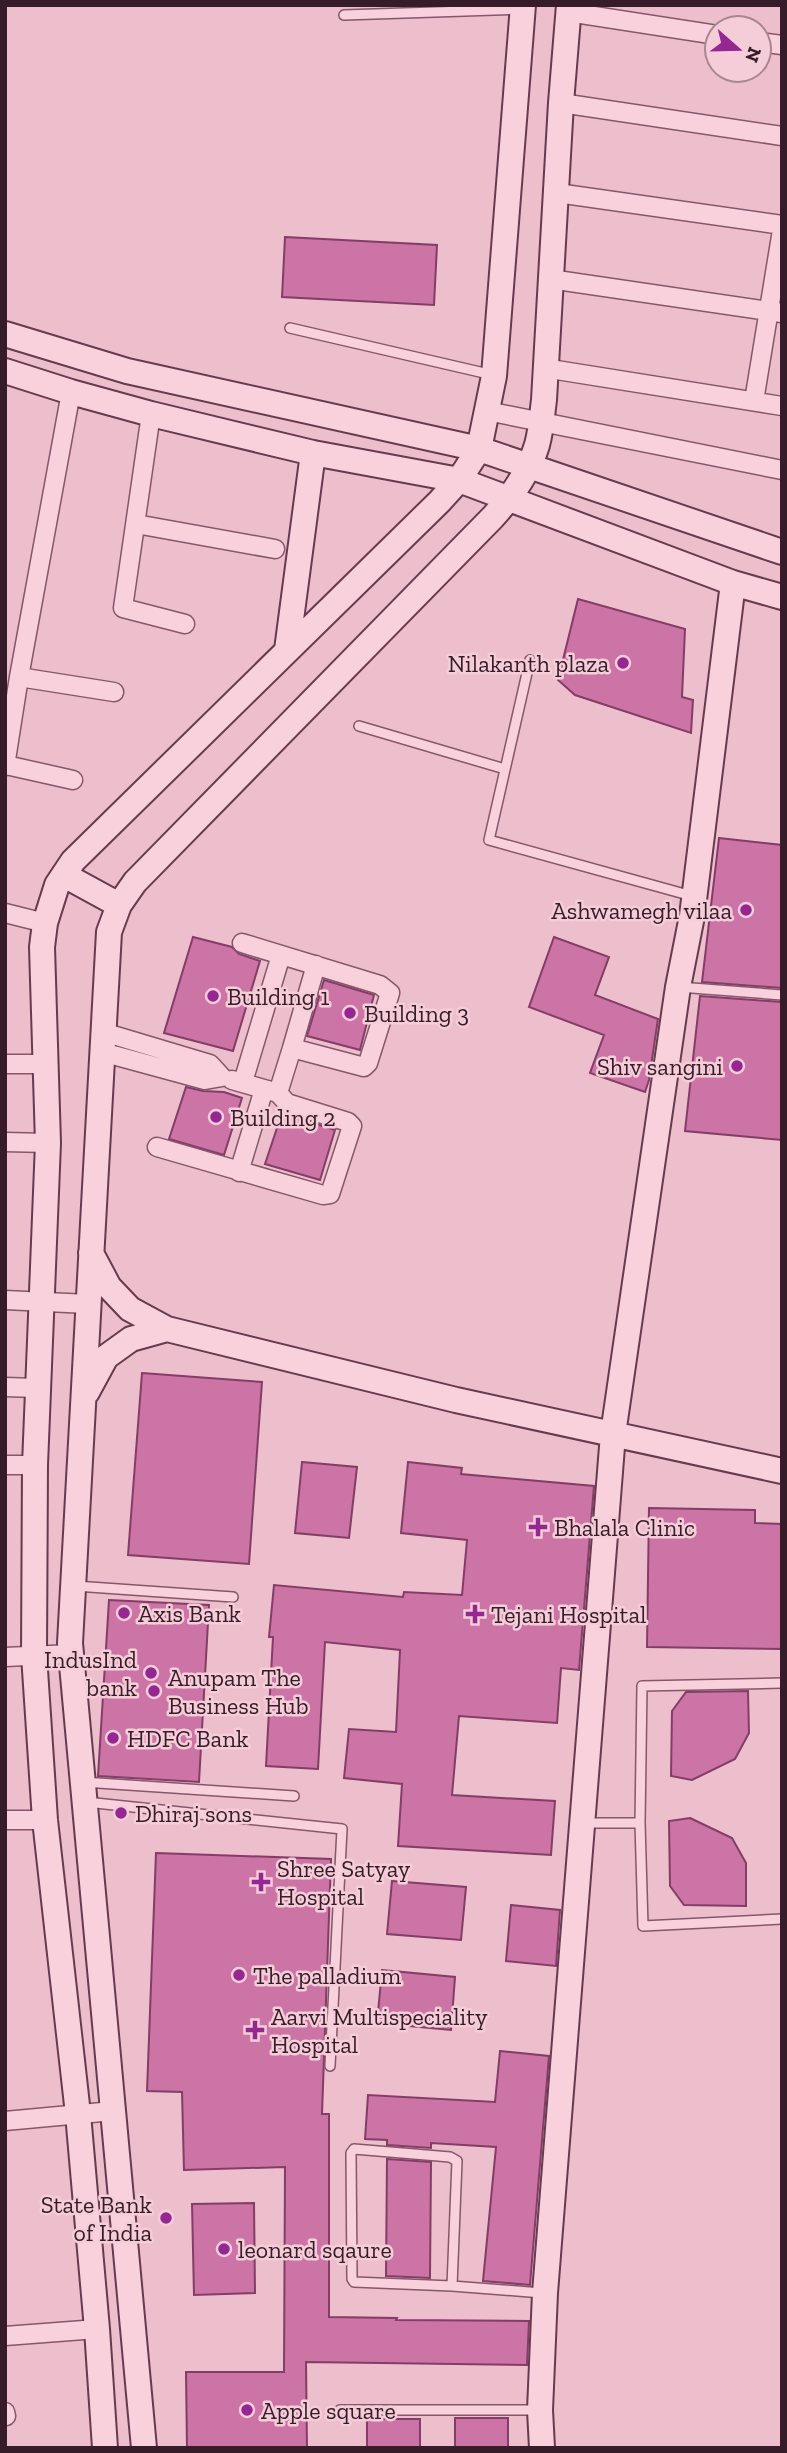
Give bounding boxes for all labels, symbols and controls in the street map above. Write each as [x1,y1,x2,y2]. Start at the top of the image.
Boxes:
north arrow [703,14,773,84]
text: N [740,44,767,65]
place label: Nilakanth plaza [448,649,609,678]
marker: Nilakanth plaza [615,655,631,671]
place label: Ashwamegh vilaa [551,896,732,925]
marker: Ashwamegh vilaa [738,902,754,918]
place label: Building 1 [227,982,330,1011]
marker: Building 1 [205,988,221,1004]
place label: Building 3 [364,999,469,1028]
marker: Building 3 [342,1005,358,1021]
place label: Shiv sangini [597,1052,723,1081]
marker: Shiv sangini [729,1058,745,1074]
place label: Building 2 [230,1103,336,1132]
marker: Building 2 [208,1109,224,1125]
place label: Bhalala Clinic [554,1513,695,1542]
marker: Bhalala Clinic [528,1517,548,1537]
place label: Axis Bank [138,1599,241,1628]
place label: Tejani Hospital [491,1600,646,1629]
marker: Tejani Hospital [465,1604,485,1624]
marker: Axis Bank [116,1605,132,1621]
place label: IndusInd bank [44,1645,138,1702]
place label: Anupam The Business Hub [168,1663,309,1720]
marker: IndusInd bank [143,1665,159,1681]
marker: Anupam The Business Hub [146,1683,162,1699]
place label: HDFC Bank [127,1724,249,1753]
marker: HDFC Bank [105,1730,121,1746]
place label: Dhiraj sons [135,1799,252,1828]
marker: Dhiraj sons [113,1805,129,1821]
place label: Shree Satyay Hospital [277,1854,411,1911]
marker: Shree Satyay Hospital [251,1872,271,1892]
place label: The palladium [253,1961,402,1990]
marker: The palladium [231,1967,247,1983]
place label: Aarvi Multispeciality Hospital [271,2002,488,2059]
marker: Aarvi Multispeciality Hospital [245,2020,265,2040]
place label: State Bank of India [41,2190,153,2247]
marker: State Bank of India [158,2210,174,2226]
place label: leonard sqaure [238,2235,392,2264]
marker: leonard sqaure [216,2241,232,2257]
place label: Apple square [261,2396,396,2425]
marker: Apple square [239,2402,255,2418]

